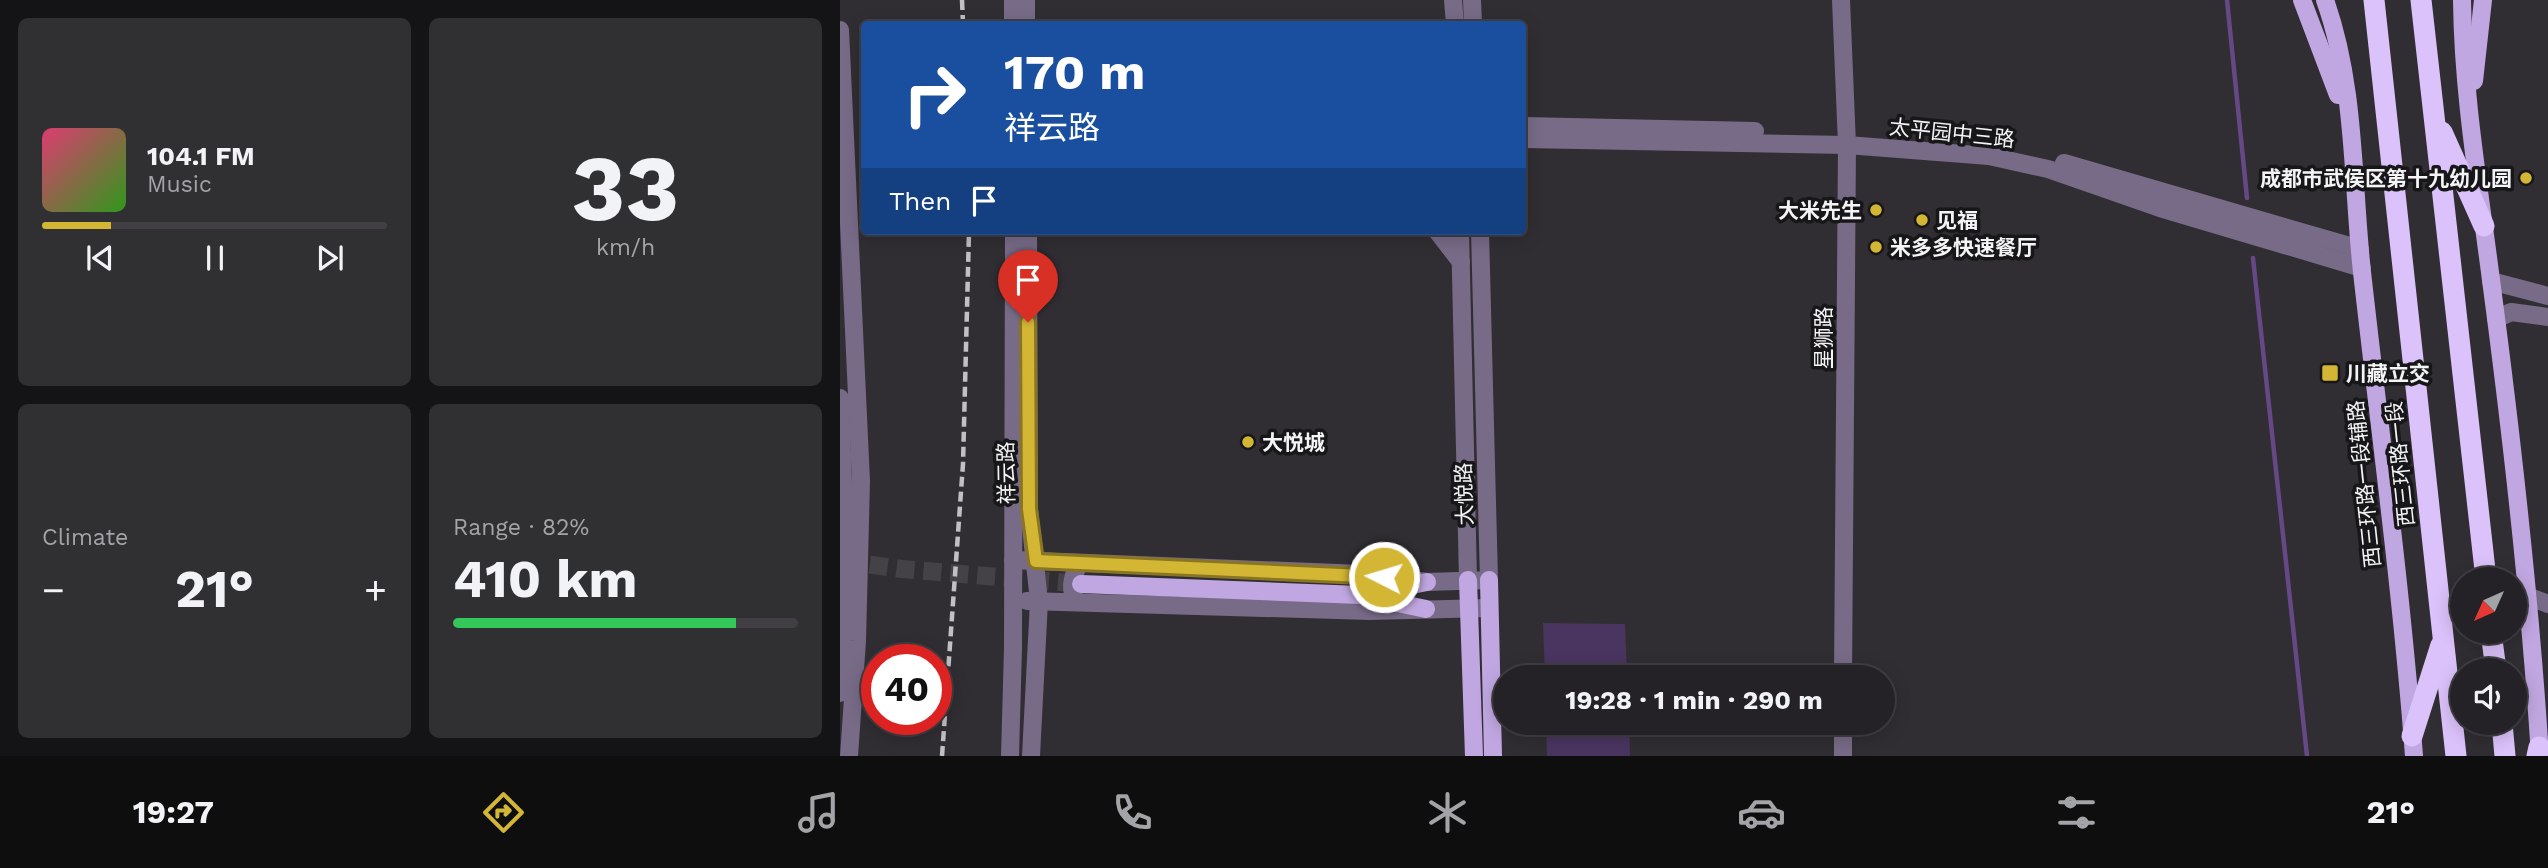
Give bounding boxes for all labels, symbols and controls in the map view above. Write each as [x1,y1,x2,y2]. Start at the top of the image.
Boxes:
text: 170 m [1004,43,1145,101]
icon: right [889,49,980,140]
text: 祥云路 [1004,109,1100,147]
street label: 太平园中三路 [1888,114,2016,152]
text: 33 [572,135,679,242]
text: 104.1 FM [147,141,255,171]
place label: 成都市武侯区第十九幼儿园 [2260,166,2512,191]
marker: 成都市武侯区第十九幼儿园 [2518,170,2534,186]
text: Music [147,171,212,198]
icon: arrive [965,182,1003,220]
text: Then [889,186,951,216]
place label: 大米先生 [1778,198,1862,223]
marker: 大米先生 [1868,202,1884,218]
place label: 见福 [1936,208,1978,233]
marker: 见福 [1914,212,1930,228]
text: km/h [596,234,655,261]
place label: 米多多快速餐厅 [1890,235,2037,260]
icon: previous [81,239,119,277]
icon: pause [196,239,234,277]
icon: next [311,239,349,277]
marker: 米多多快速餐厅 [1868,239,1884,255]
pin [998,250,1058,322]
icon: arrive [1009,261,1047,299]
street label: 星狮路 [1811,307,1836,370]
place label: 川藏立交 [2346,361,2430,386]
marker: 川藏立交 [2320,363,2340,383]
street label: 西三环路一段辅路 [2343,399,2385,569]
street label: 西三环路一段 [2381,400,2419,528]
place label: 大悦城 [1262,430,1325,455]
marker: 大悦城 [1240,434,1256,450]
street label: 祥云路 [993,441,1019,505]
street label: 大悦路 [1450,462,1478,526]
text: Range · 82% [453,514,589,541]
text: Climate [42,524,128,551]
position arrow [1347,540,1421,614]
text: 410 km [453,549,637,610]
text: 21° [175,559,254,620]
north arrow [2450,567,2527,644]
map controls [2450,567,2527,735]
text: − [42,568,65,612]
text: + [364,568,387,612]
speed limit sign: 40 [861,644,952,735]
button: sound [2450,658,2527,735]
text: 19:28 · 1 min · 290 m [1565,685,1823,715]
icon: directions [479,788,528,837]
icon: music [794,788,843,837]
icon: phone [1108,788,1157,837]
icon: climate [1423,788,1472,837]
icon: car [1737,788,1786,837]
icon: filters [2052,788,2101,837]
text: 19:27 [133,793,214,831]
text: 21° [2366,793,2415,831]

